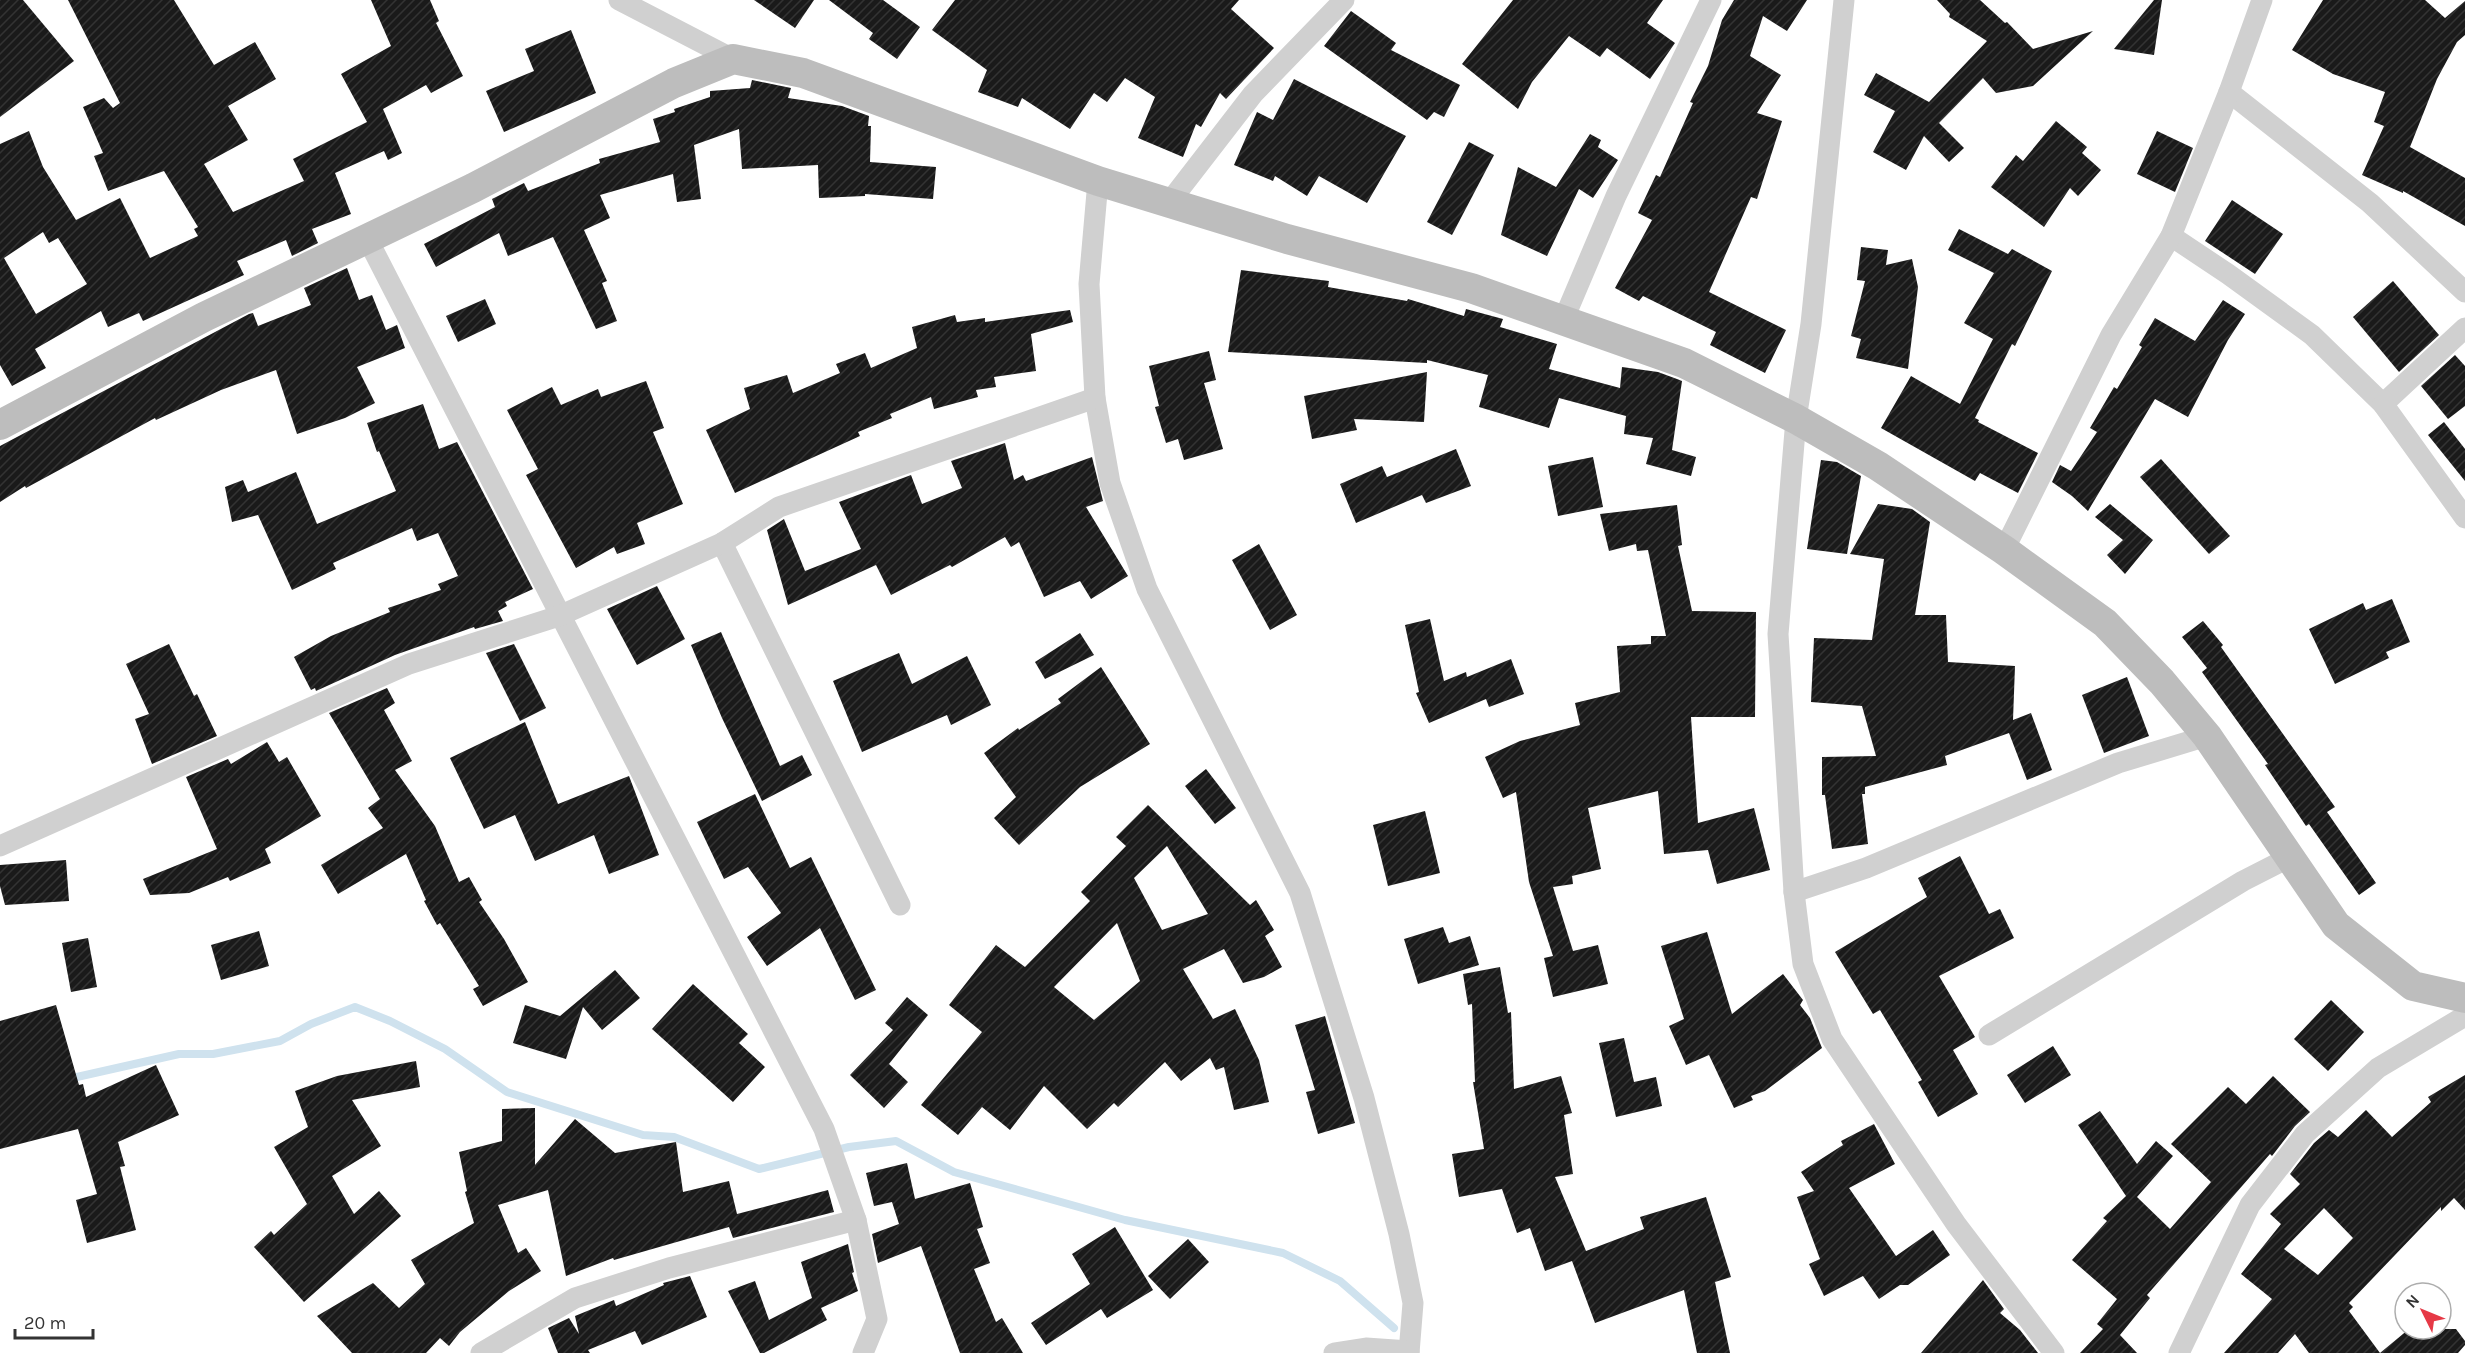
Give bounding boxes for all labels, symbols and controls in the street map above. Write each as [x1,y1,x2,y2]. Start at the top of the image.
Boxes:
north arrow [2393,1281,2453,1341]
text: N [2402,1290,2423,1312]
scale bar [15,1302,93,1340]
text: 20 m [24,1312,66,1334]

